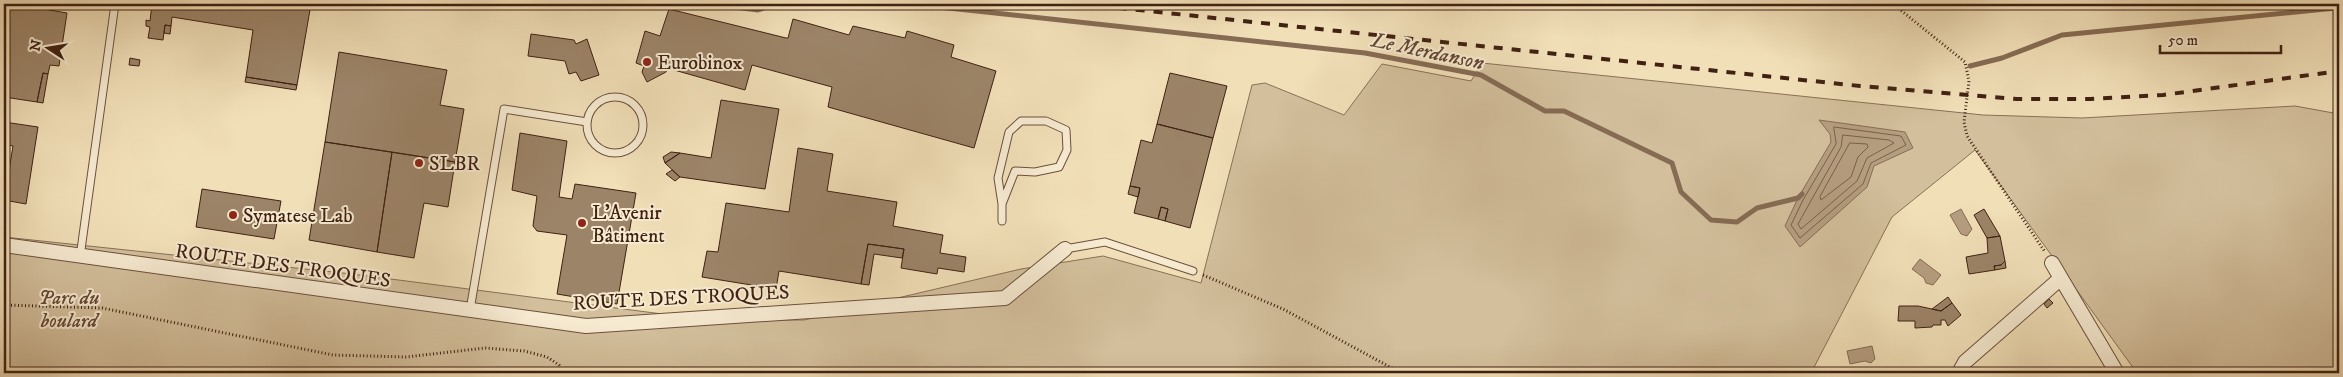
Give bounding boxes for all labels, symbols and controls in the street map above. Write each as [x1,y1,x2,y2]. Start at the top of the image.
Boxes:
north arrow [22,22,72,72]
scale bar [2160,22,2282,54]
water label: Le Merdanson [1368,27,1487,77]
text: 50 m [2168,31,2198,50]
text: N [26,38,46,53]
place label: Eurobinox [657,51,743,76]
marker: Eurobinox [641,56,653,68]
place label: SLBR [429,152,480,177]
marker: SLBR [413,157,425,169]
place label: L'Avenir Bâtiment [592,201,665,249]
place label: Symatese Lab [243,204,353,229]
marker: Symatese Lab [227,209,239,221]
marker: L'Avenir Bâtiment [576,217,588,229]
street label: ROUTE DES TROQUES [173,239,392,294]
street label: ROUTE DES TROQUES [572,280,790,317]
park label: Parc du boulard [39,286,101,334]

